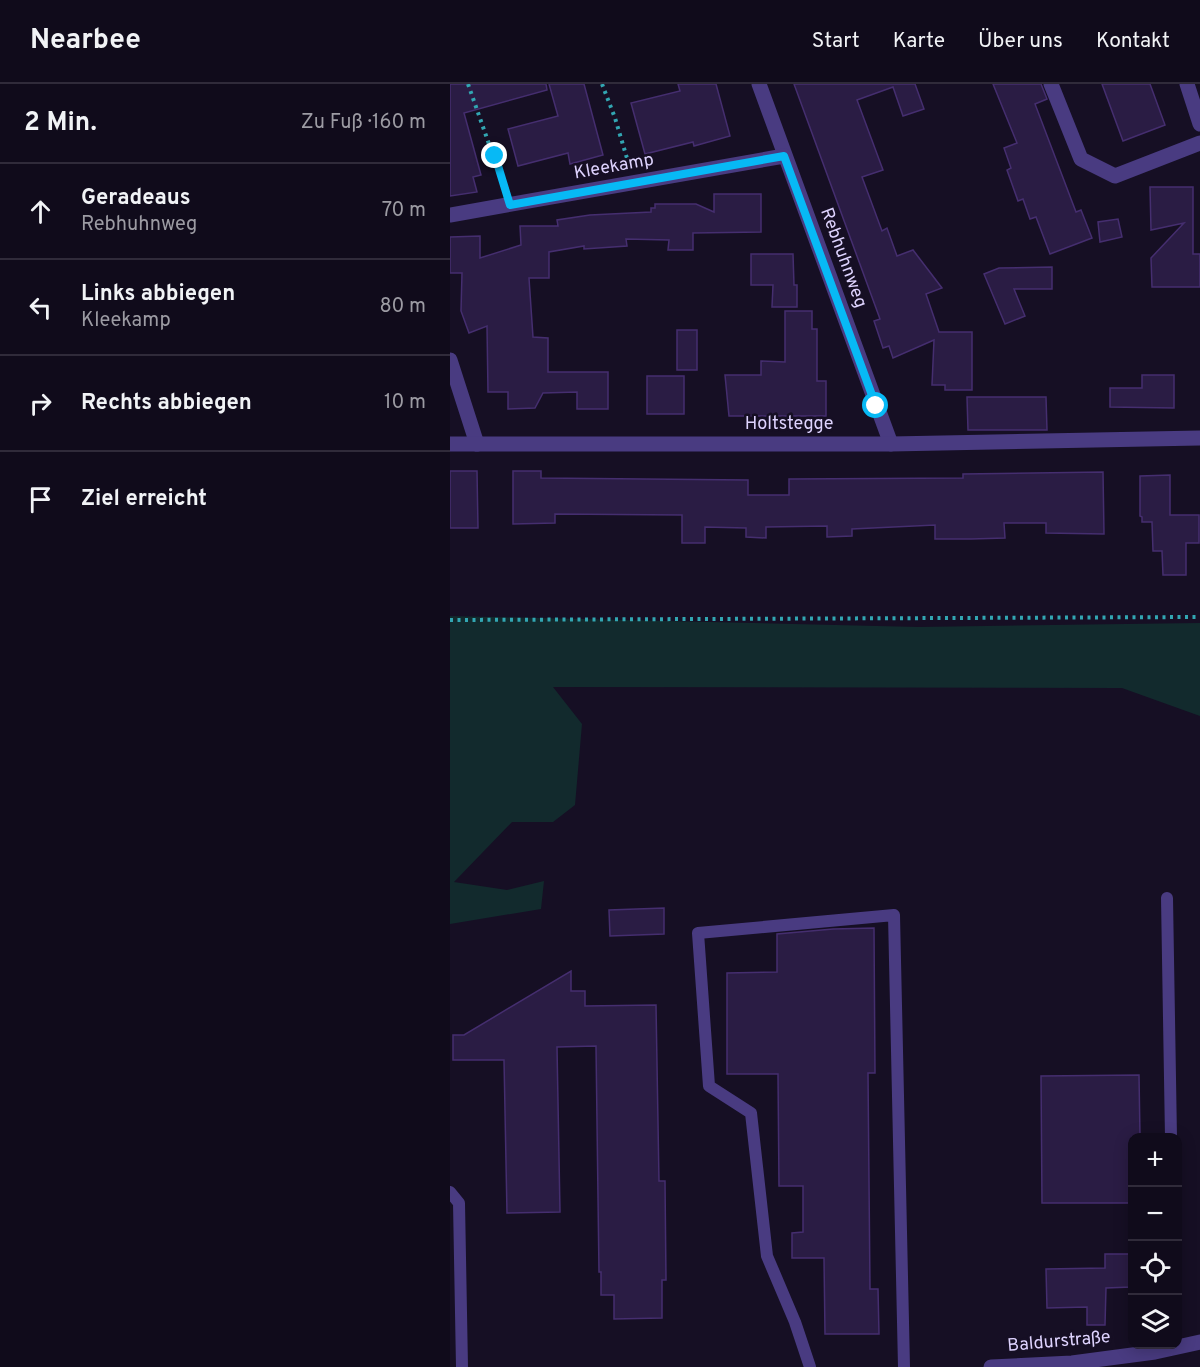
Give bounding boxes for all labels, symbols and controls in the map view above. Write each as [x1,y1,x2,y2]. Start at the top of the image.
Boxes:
text: Nearbee [30,23,141,59]
text: Start [812,28,860,55]
text: Karte [893,28,945,55]
text: Über uns [978,28,1063,55]
text: Kontakt [1096,28,1170,55]
text: 2 Min. [24,107,97,140]
text: Zu Fuß · 160 m [301,110,426,136]
route end [481,142,507,168]
street label: Kleekamp [572,149,656,185]
text: Geradeaus [81,185,191,212]
icon: ahead [24,195,57,228]
text: 70 m [382,198,426,224]
street label: Rebhuhnweg [814,205,872,311]
text: Rebhuhnweg [81,212,197,238]
text: Links abbiegen [81,281,235,308]
icon: left [24,291,57,324]
text: 80 m [380,294,426,320]
text: Kleekamp [81,308,171,334]
icon: right [24,387,57,420]
text: Rechts abbiegen [81,390,252,417]
text: 10 m [384,390,426,416]
route start [862,392,888,418]
street label: Holtstegge [745,413,833,436]
icon: arrive [24,483,57,516]
text: Ziel erreicht [81,486,207,513]
map controls [1128,1133,1182,1349]
button: + [1128,1133,1182,1187]
button: − [1128,1187,1182,1241]
button: locate [1128,1241,1182,1295]
button: layers [1128,1295,1182,1349]
street label: Baldurstraße [1006,1326,1112,1358]

